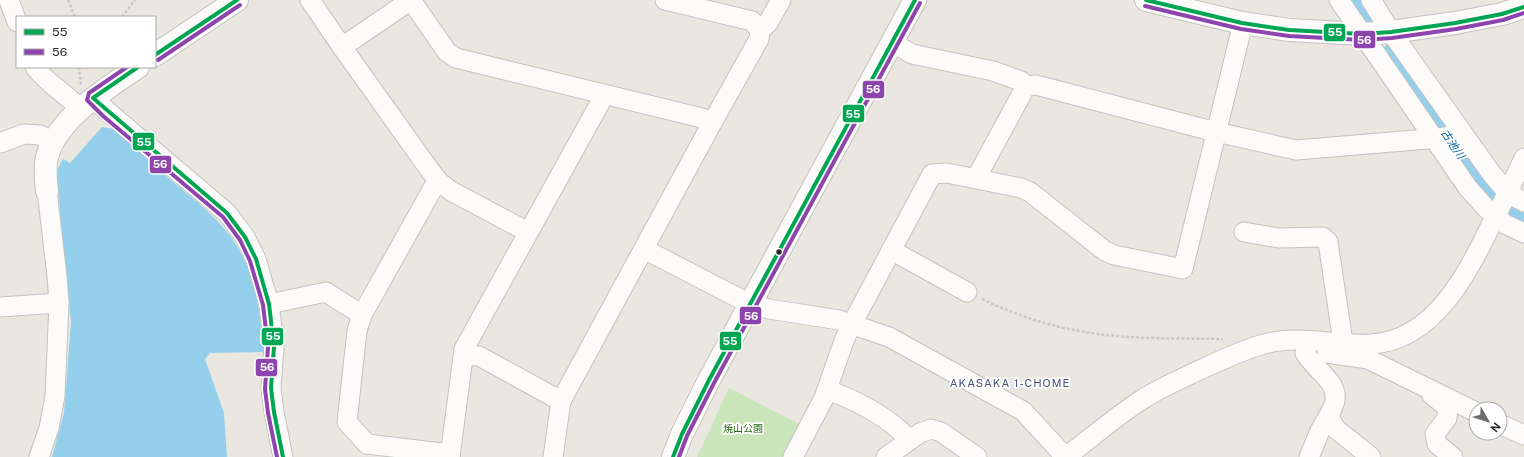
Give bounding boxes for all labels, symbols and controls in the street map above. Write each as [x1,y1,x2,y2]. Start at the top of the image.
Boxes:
legend [16,16,156,68]
line badge: 55 [1323,23,1346,42]
text: 55 [52,25,68,39]
text: 55 [1328,26,1342,38]
line badge: 56 [1353,30,1376,49]
text: 56 [1357,34,1371,46]
text: 56 [52,45,67,59]
line badge: 56 [862,80,885,99]
text: 56 [866,83,880,95]
line badge: 55 [842,104,865,123]
text: 55 [846,108,860,120]
water label: 古池川 [1439,127,1468,162]
line badge: 55 [132,132,155,151]
text: 55 [137,136,151,148]
line badge: 56 [149,155,172,174]
text: 56 [153,158,167,170]
unlabelled marker [774,247,784,257]
line badge: 56 [739,306,762,325]
text: 56 [744,310,758,322]
line badge: 55 [261,327,284,346]
text: 55 [266,330,280,342]
line badge: 55 [719,331,742,351]
text: 55 [723,335,737,347]
line badge: 56 [255,358,278,377]
text: 56 [260,361,274,373]
district label: AKASAKA 1-CHOME [950,377,1070,389]
north arrow [1468,401,1508,441]
text: N [1488,420,1503,434]
park label: 焼山公園 [723,422,763,434]

